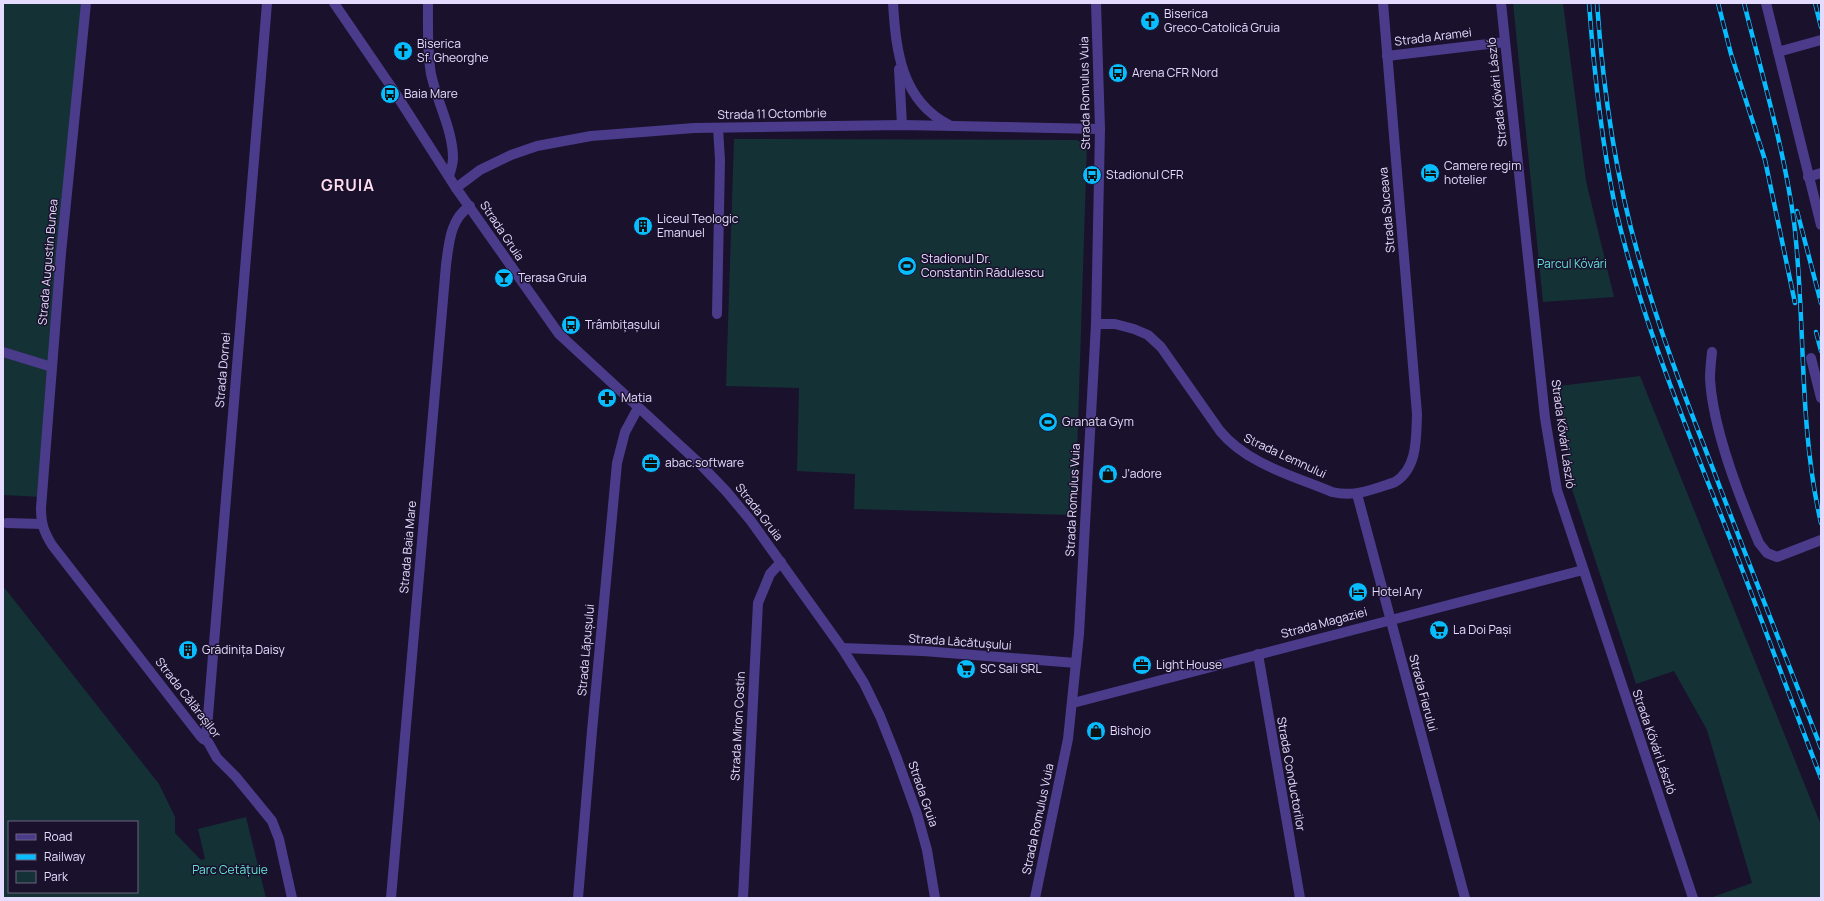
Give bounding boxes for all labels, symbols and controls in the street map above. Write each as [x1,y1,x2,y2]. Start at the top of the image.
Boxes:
place label: Biserica Greco-Catolică Gruia [1164,5,1280,36]
church icon: Biserica Greco-Catolică Gruia [1139,10,1161,32]
street label: Strada Aramei [1393,23,1472,50]
place label: Biserica Sf. Gheorghe [417,35,489,66]
street label: Strada Romulus Vuia [1075,36,1094,150]
street label: Strada Kővári László [1482,37,1511,148]
church icon: Biserica Sf. Gheorghe [392,40,414,62]
bus stop icon: Arena CFR Nord [1107,62,1129,84]
place label: Arena CFR Nord [1132,64,1218,81]
bus stop icon: Baia Mare [379,83,401,105]
place label: Baia Mare [404,85,458,102]
street label: Strada 11 Octombrie [717,104,827,123]
place label: Camere regim hotelier [1444,157,1521,188]
hotel icon: Camere regim hotelier [1419,162,1441,184]
bus stop icon: Stadionul CFR [1081,164,1103,186]
place label: Stadionul CFR [1106,166,1184,183]
street label: Strada Suceava [1374,167,1399,254]
district label: GRUIA [321,174,375,196]
street label: Strada Augustin Bunea [34,198,61,326]
street label: Strada Gruia [476,198,529,264]
place label: Liceul Teologic Emanuel [657,210,739,241]
building icon: Liceul Teologic Emanuel [632,215,654,237]
place label: Stadionul Dr. Constantin Rădulescu [921,250,1044,281]
sports icon: Stadionul Dr. Constantin Rădulescu [896,255,918,277]
park label: Parcul Kővári [1537,255,1607,272]
bar icon: Terasa Gruia [493,267,515,289]
place label: Terasa Gruia [518,269,587,286]
bus stop icon: Trâmbițașului [560,314,582,336]
place label: Trâmbițașului [585,316,660,333]
street label: Strada Dornei [211,332,234,408]
street label: Strada Kővári László [1547,378,1580,490]
pharmacy icon: Matia [596,387,618,409]
place label: Matia [621,389,652,406]
sports icon: Granata Gym [1037,411,1059,433]
place label: Granata Gym [1062,413,1134,430]
street label: Strada Lemnului [1241,429,1329,482]
street label: Strada Romulus Vuia [1061,443,1084,557]
office icon: abac.software [640,452,662,474]
place label: abac.software [665,454,744,471]
shop icon: J'adore [1097,463,1119,485]
place label: J'adore [1122,465,1162,482]
street label: Strada Gruia [732,479,787,544]
street label: Strada Baia Mare [395,500,420,594]
hotel icon: Hotel Ary [1347,581,1369,603]
place label: Hotel Ary [1372,583,1423,600]
street label: Strada Lăpușului [573,603,598,697]
street label: Strada Magaziei [1279,603,1369,642]
supermarket icon: La Doi Pași [1428,619,1450,641]
place label: La Doi Pași [1453,621,1511,638]
street label: Strada Lăcătușului [908,629,1012,654]
building icon: Grădinița Daisy [177,639,199,661]
place label: Grădinița Daisy [202,641,286,658]
street label: Strada Fierului [1405,652,1442,733]
street label: Strada Călărașilor [152,654,226,742]
office icon: Light House [1131,654,1153,676]
place label: Light House [1156,656,1222,673]
supermarket icon: SC Sali SRL [955,658,977,680]
place label: SC Sali SRL [980,660,1042,677]
street label: Strada Miron Costin [726,671,749,781]
street label: Strada Kővári László [1629,687,1680,797]
street label: Strada Conductorilor [1273,715,1310,833]
shop icon: Bishojo [1085,720,1107,742]
place label: Bishojo [1110,722,1151,739]
street label: Strada Gruia [904,759,943,829]
street label: Strada Romulus Vuia [1017,762,1058,876]
legend [8,821,138,893]
text: Road [44,828,72,845]
text: Railway [44,848,86,865]
park label: Parc Cetățuie [192,861,268,878]
text: Park [44,868,69,885]

